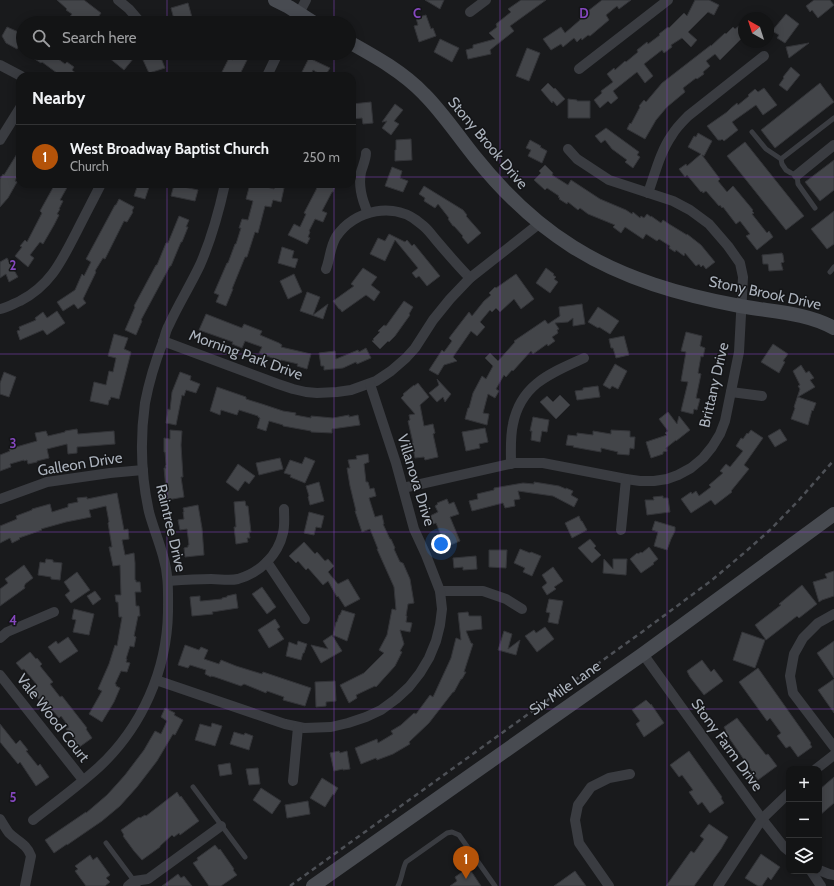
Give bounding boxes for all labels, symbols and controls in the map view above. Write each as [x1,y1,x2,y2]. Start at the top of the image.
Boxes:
text: C [413,5,421,21]
text: D [579,5,589,21]
north arrow [738,12,774,48]
search box [16,16,356,60]
icon: search [30,27,52,49]
text: Search here [62,29,137,47]
text: Nearby [32,88,85,108]
street label: Stony Brook Drive [444,93,532,193]
text: West Broadway Baptist Church [70,140,269,158]
text: 1 [43,149,47,165]
text: 250 m [303,149,340,165]
text: Church [70,158,109,174]
text: 2 [10,257,17,273]
street label: Stony Brook Drive [707,272,823,314]
street label: Morning Park Drive [187,326,306,384]
street label: Brittany Drive [695,340,733,429]
street label: Villanova Drive [393,432,439,528]
text: 3 [9,435,17,451]
street label: Galleon Drive [36,448,124,480]
street label: Raintree Drive [152,482,190,574]
your location [431,534,451,554]
text: 4 [9,612,17,628]
street label: Six Mile Lane [526,657,604,719]
street label: Vale Wood Court [13,670,93,766]
street label: Stony Farm Drive [687,695,767,795]
map controls [786,766,822,874]
button: + [786,766,822,802]
text: 5 [10,789,17,805]
button: − [786,802,822,838]
button: layers [786,838,822,874]
pin: 1 [453,846,479,879]

